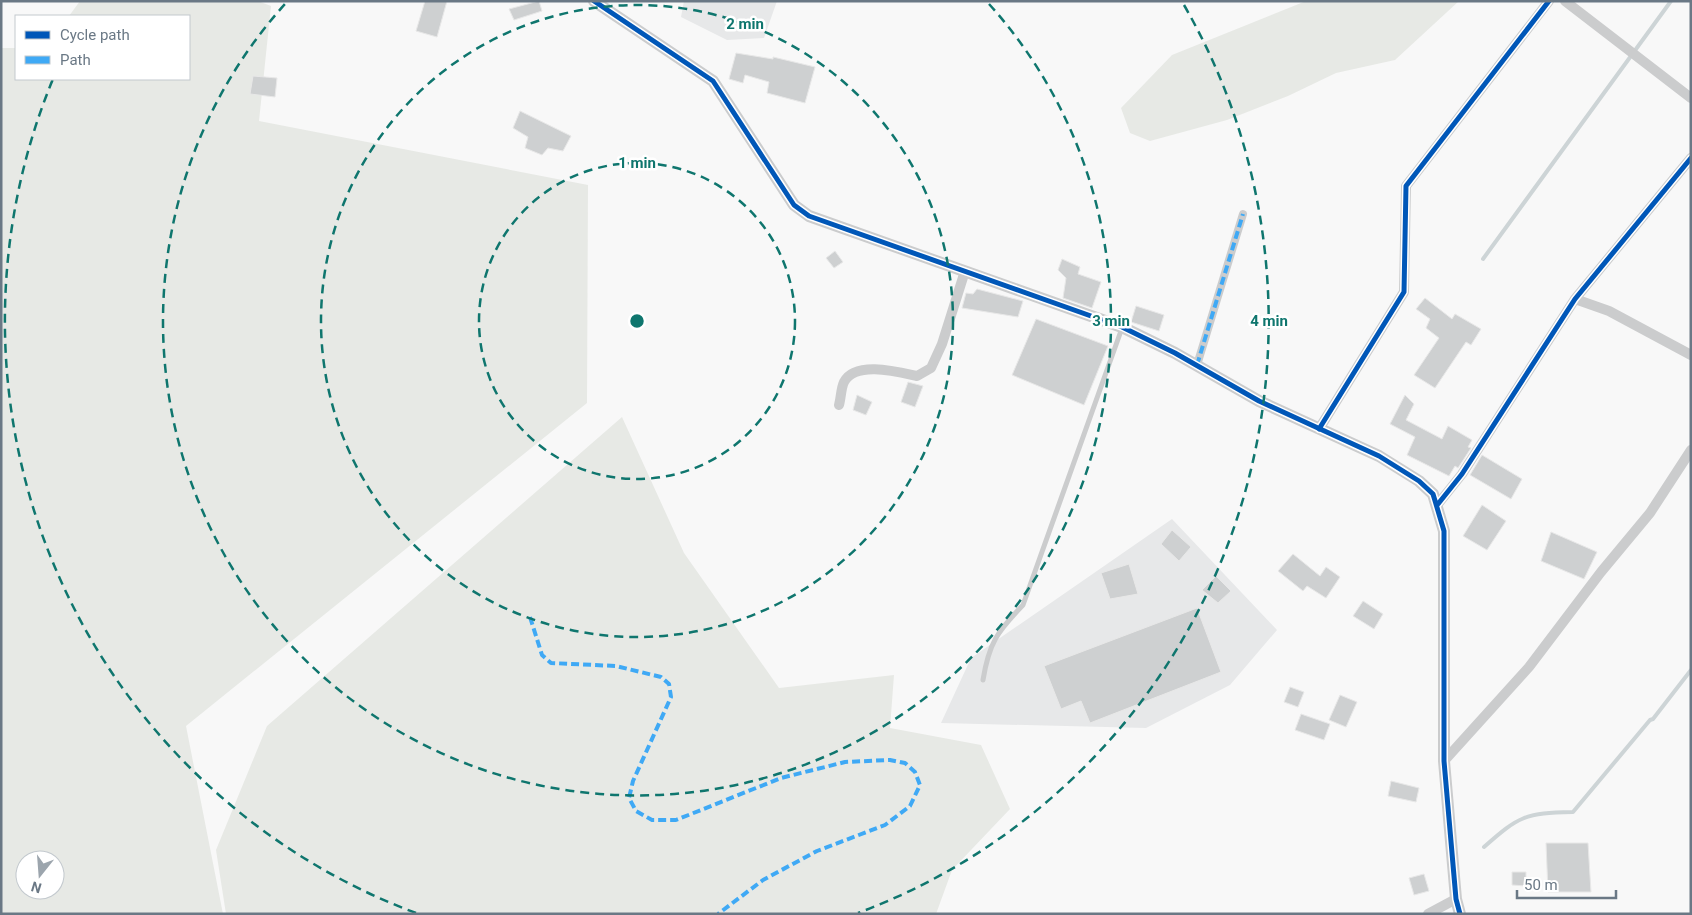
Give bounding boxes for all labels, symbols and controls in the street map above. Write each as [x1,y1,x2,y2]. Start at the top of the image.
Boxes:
legend [15,15,190,80]
text: 2 min [726,15,764,33]
text: Cycle path [60,26,130,44]
text: Path [60,51,91,69]
text: 1 min [618,154,656,172]
centre of rings [628,312,646,330]
text: 3 min [1092,312,1130,330]
text: 4 min [1250,312,1288,330]
north arrow [15,850,65,900]
scale bar [1517,868,1616,900]
text: 50 m [1524,876,1558,894]
text: N [29,878,43,897]

